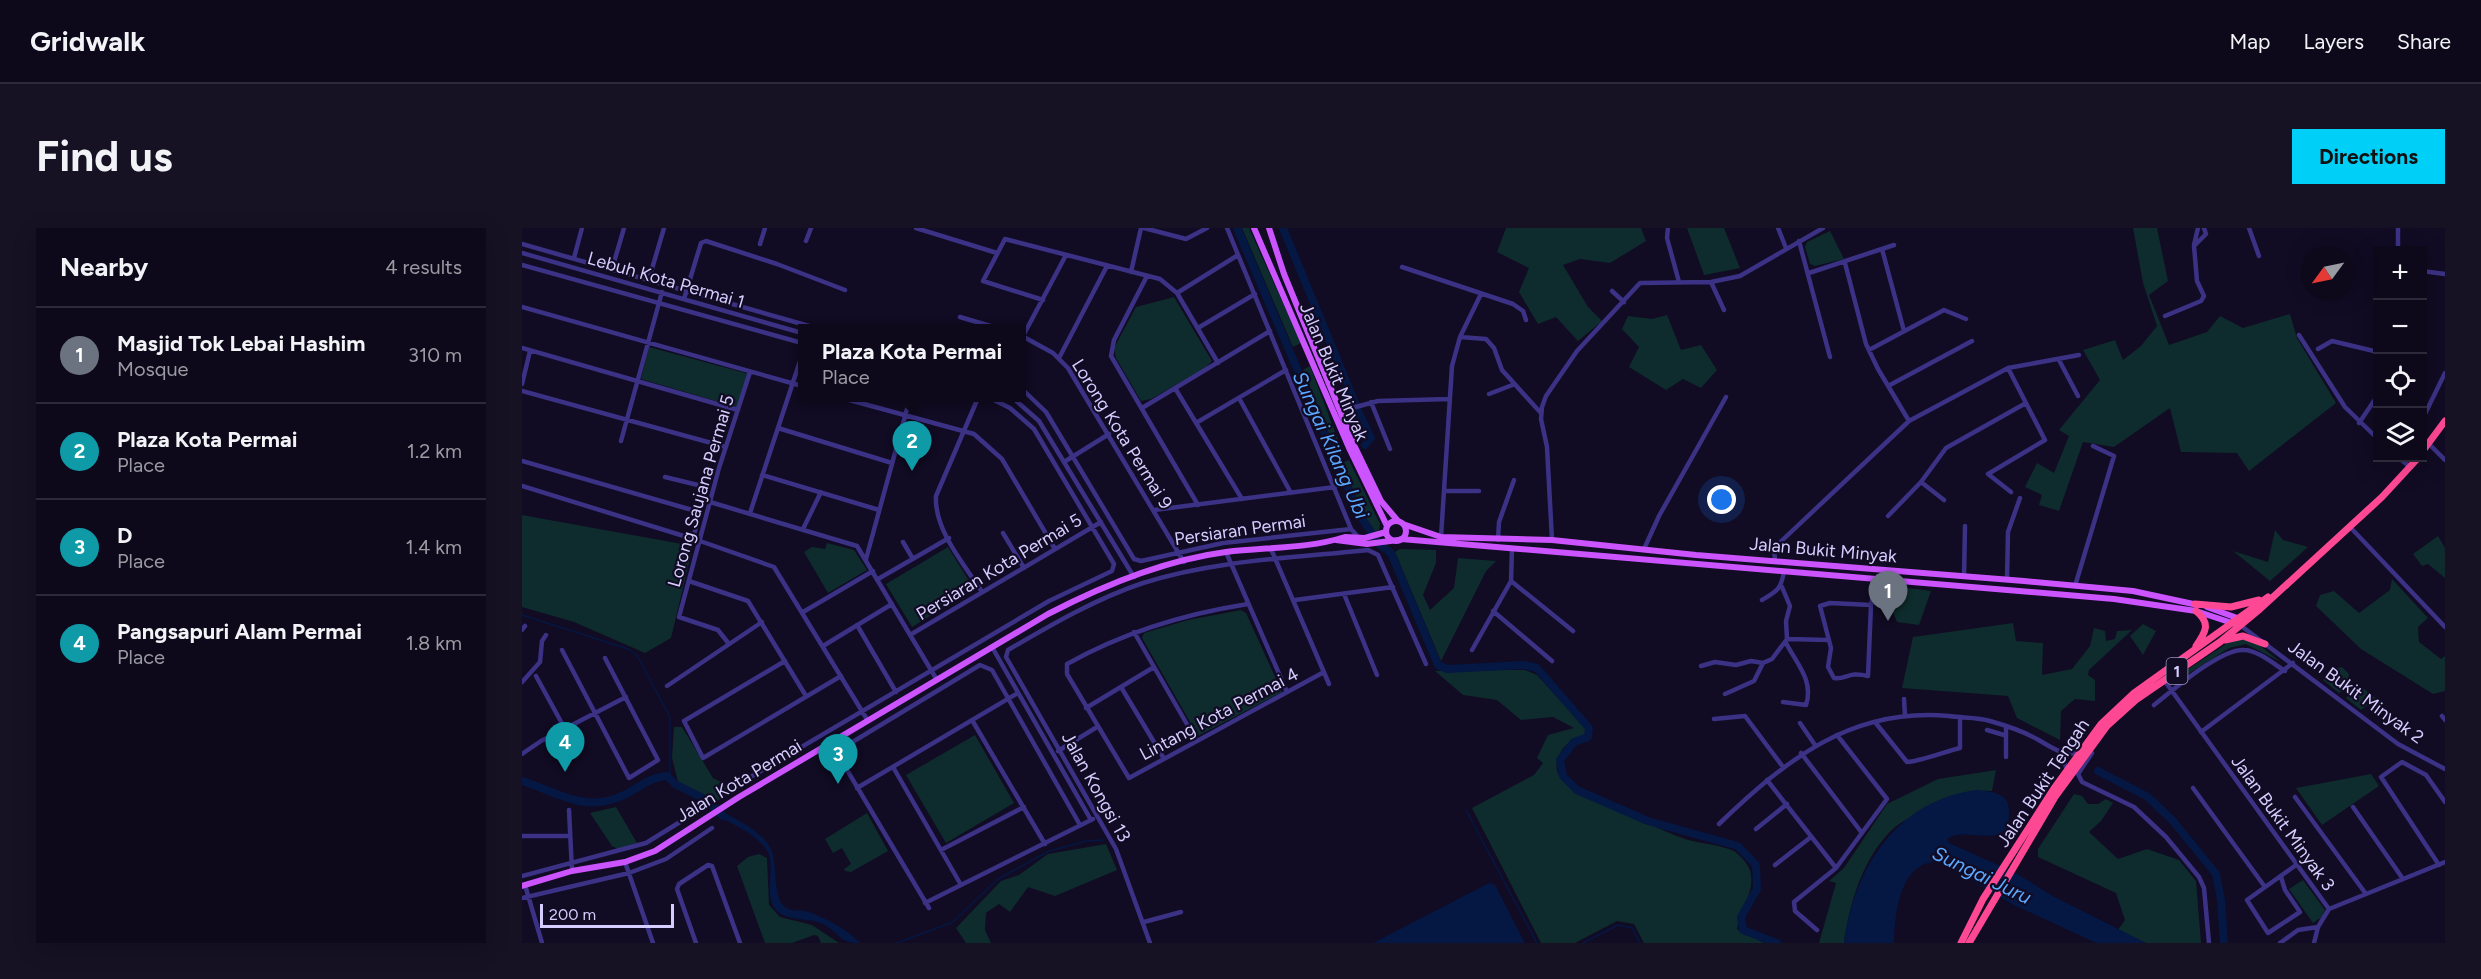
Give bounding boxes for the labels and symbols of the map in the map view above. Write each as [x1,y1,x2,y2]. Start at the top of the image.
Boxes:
north arrow [2301,246,2355,300]
street label: Lebuh Kota Permai 1 [585,247,747,313]
street label: Jalan Bukit Minyak [1295,300,1373,445]
street label: Lorong Kota Permai 9 [1067,355,1177,513]
water label: Sungai Kilang Ubi [1288,367,1374,523]
street label: Lorong Saujana Permai 5 [663,392,739,590]
pin: 2 [892,422,932,471]
your location [1707,485,1736,514]
street label: Persiaran Kota Permai 5 [912,509,1086,625]
street label: Persiaran Permai [1173,510,1307,550]
street label: Jalan Bukit Minyak [1748,533,1898,567]
pin: 1 [1868,572,1908,621]
street label: Jalan Bukit Minyak 2 [2284,635,2428,749]
road number: 1 [2166,658,2188,684]
street label: Lintang Kota Permai 4 [1136,663,1302,765]
street label: Jalan Bukit Tengah [1992,715,2094,851]
pin: 4 [546,722,585,772]
street label: Jalan Kongsi 13 [1057,728,1135,846]
pin: 3 [818,734,858,784]
street label: Jalan Kota Permai [672,735,806,827]
street label: Jalan Bukit Minyak 3 [2226,751,2340,895]
water label: Sungai Juru [1929,841,2035,909]
scale bar [540,901,674,928]

